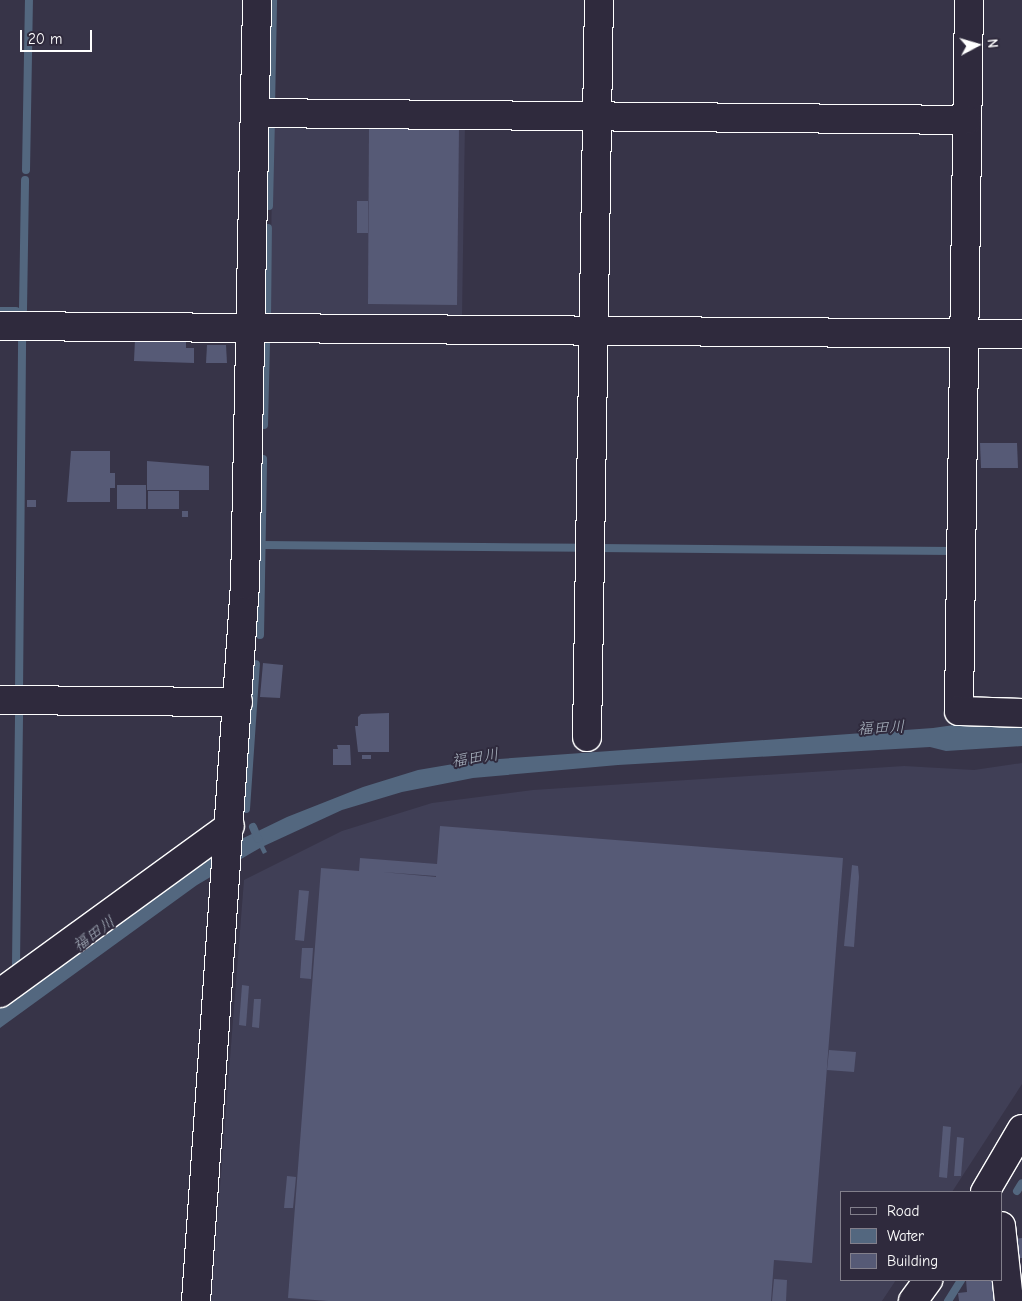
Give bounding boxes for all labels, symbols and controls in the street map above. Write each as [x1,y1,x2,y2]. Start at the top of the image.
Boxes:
scale bar [22,20,95,52]
north arrow [952,20,1002,70]
text: 20 m [28,30,62,48]
text: N [983,38,1001,49]
water label: 福田川 [857,717,905,739]
water label: 福田川 [450,745,500,771]
water label: 福田川 [69,912,119,956]
legend [840,1191,1002,1281]
text: Road [887,1202,919,1220]
text: Water [887,1227,924,1245]
text: Building [887,1252,938,1270]

